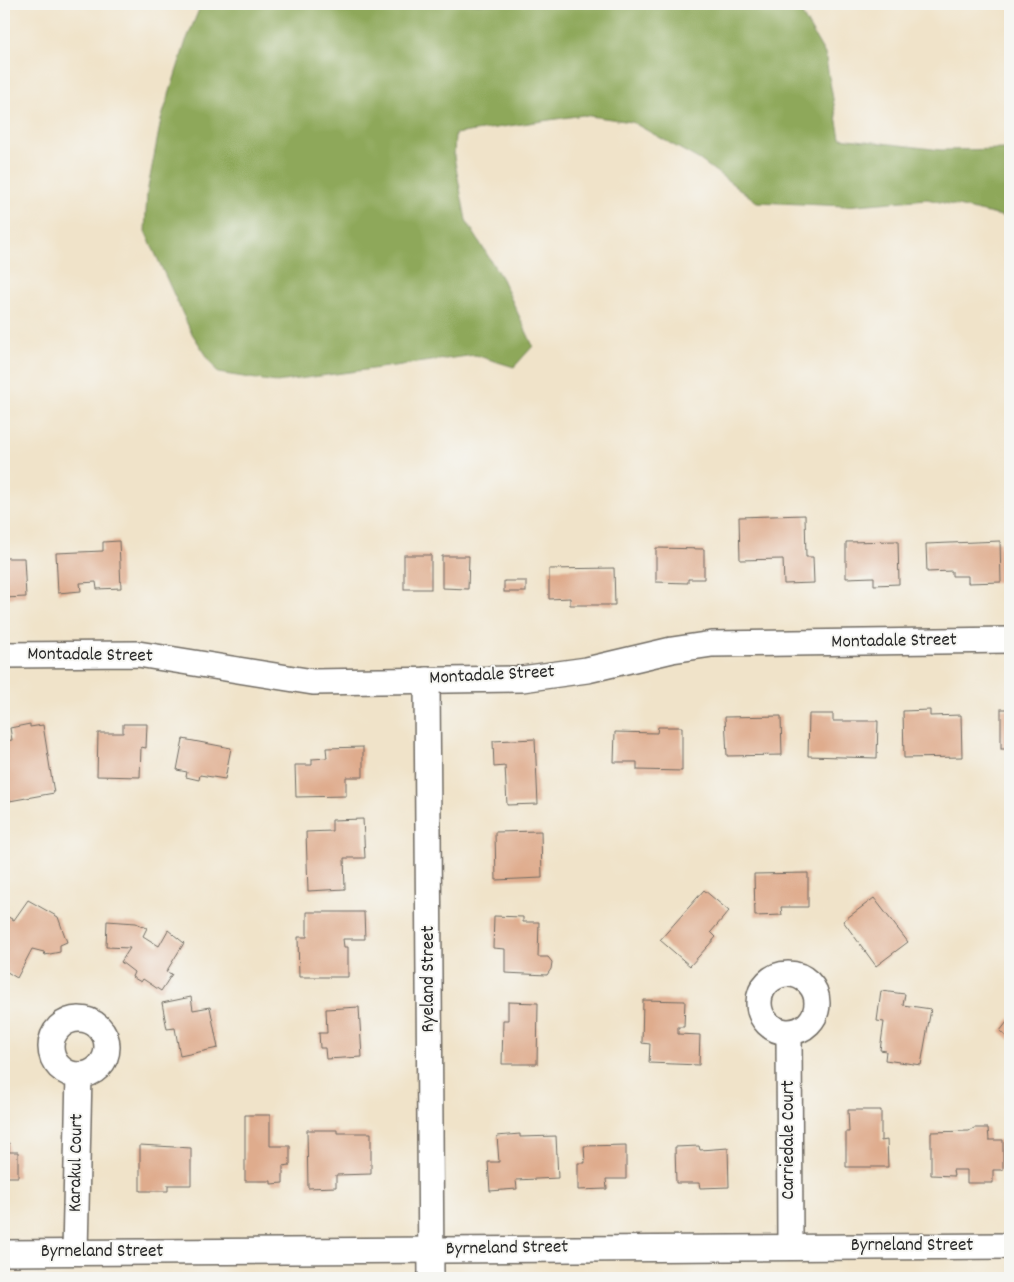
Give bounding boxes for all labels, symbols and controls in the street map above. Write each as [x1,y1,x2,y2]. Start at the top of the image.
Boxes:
street label: Montadale Street [831,627,957,657]
street label: Montadale Street [27,641,153,671]
street label: Montadale Street [429,659,555,693]
street label: Ryeland Street [416,926,443,1032]
street label: Carriedale Court [776,1080,803,1200]
street label: Karakul Court [63,1113,91,1213]
street label: Byrneland Street [851,1233,973,1260]
street label: Byrneland Street [446,1234,568,1264]
street label: Byrneland Street [41,1239,163,1266]

